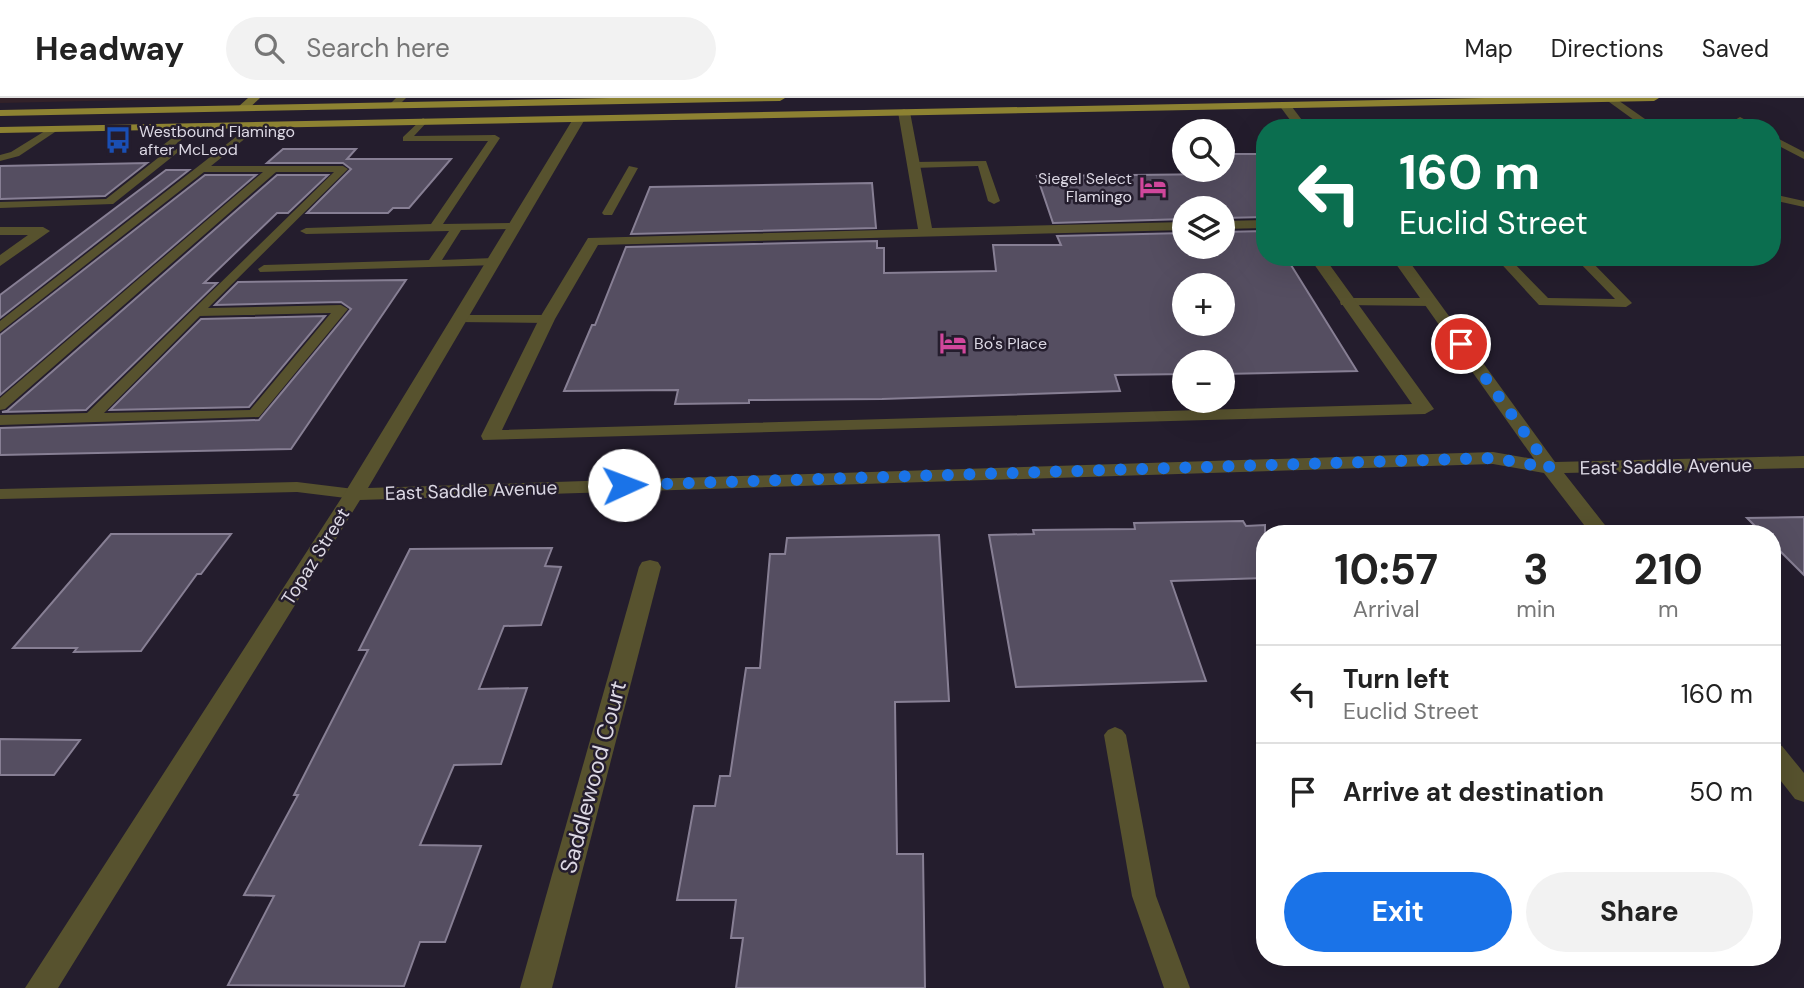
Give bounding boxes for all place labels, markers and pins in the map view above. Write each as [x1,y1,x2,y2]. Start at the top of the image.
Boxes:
place label: Westbound Flamingo after McLeod [139,121,295,160]
bus stop icon: Westbound Flamingo after McLeod [103,125,133,155]
place label: Siegel Select Flamingo [1038,168,1132,207]
hotel icon: Siegel Select Flamingo [1138,172,1168,202]
pin [1431,314,1491,374]
hotel icon: Bo's Place [938,328,968,358]
place label: Bo's Place [974,333,1047,354]

